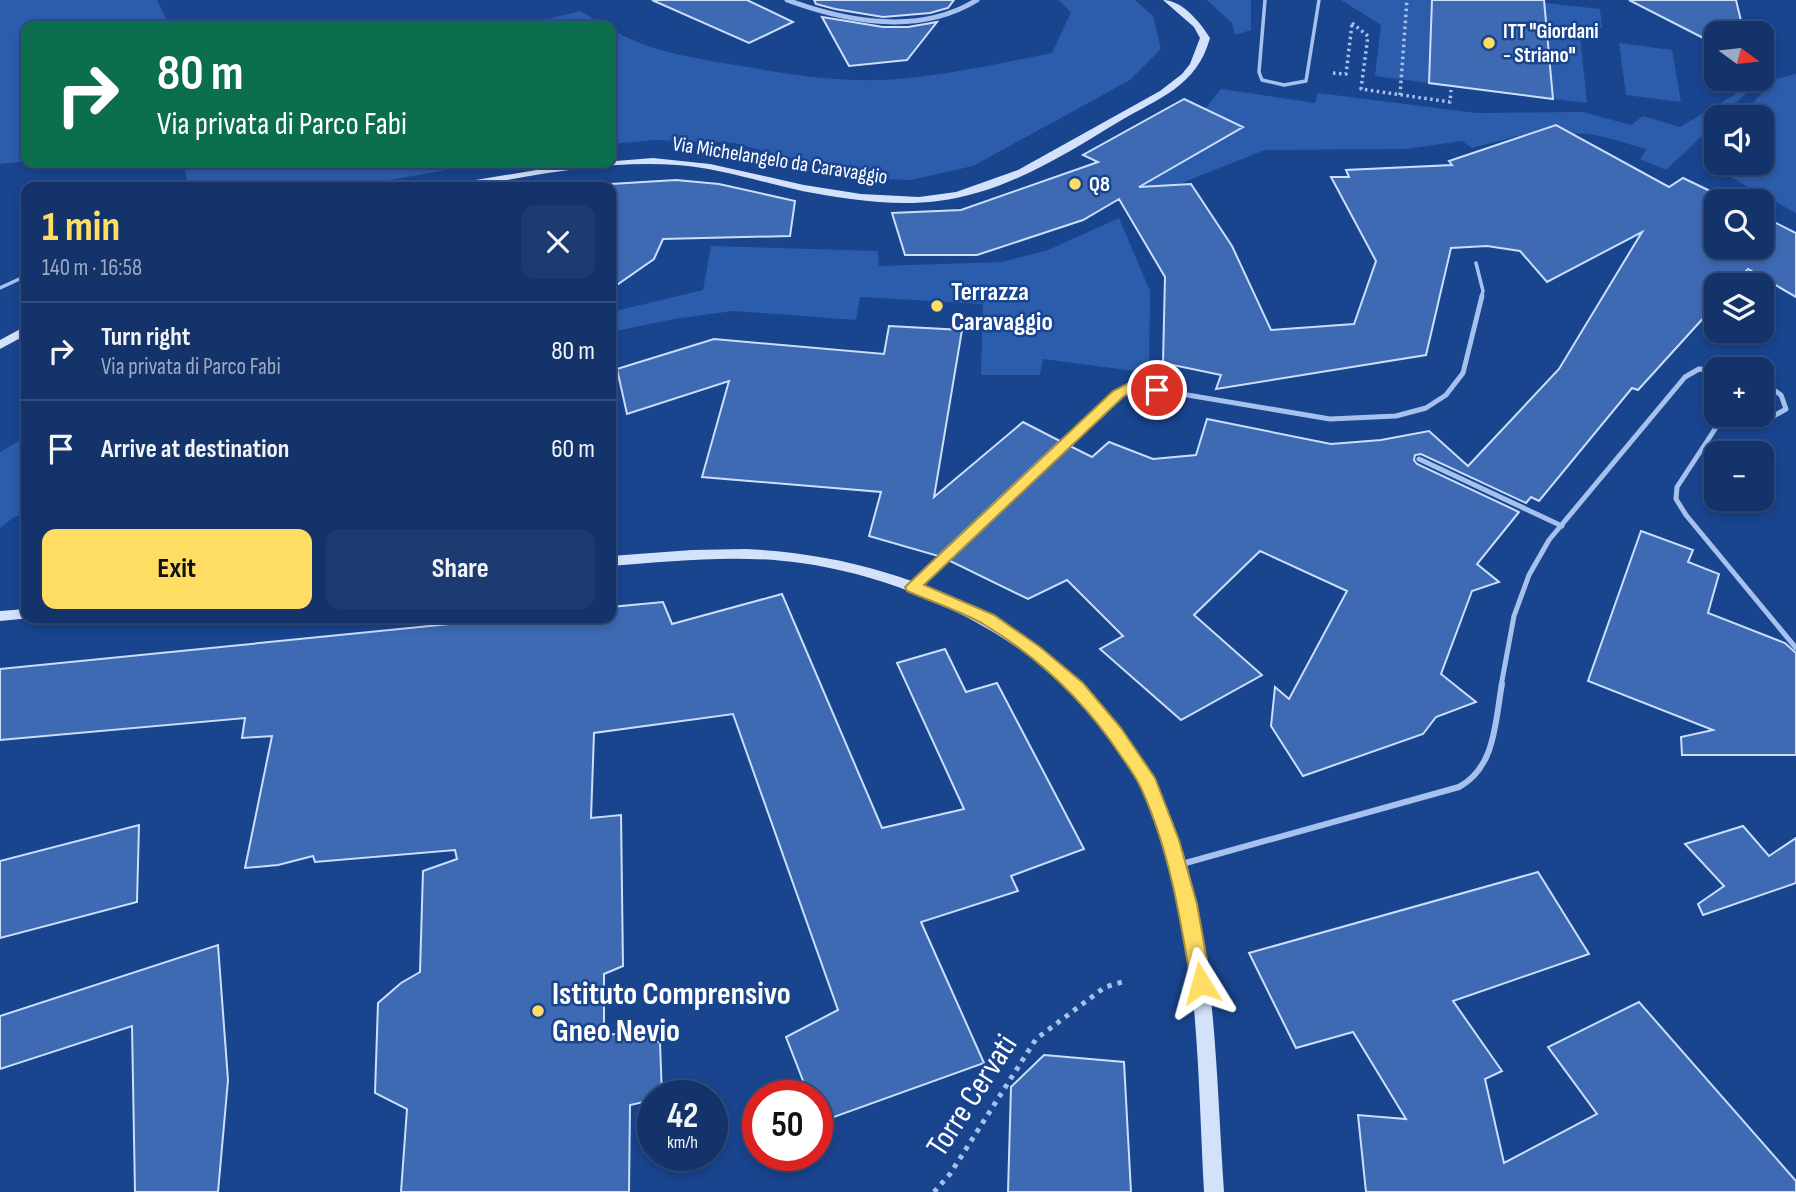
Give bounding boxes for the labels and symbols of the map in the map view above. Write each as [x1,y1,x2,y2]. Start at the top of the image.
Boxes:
place label: ITT "Giordani - Striano" [1503,19,1599,68]
north arrow [1704,21,1774,91]
marker: ITT "Giordani - Striano" [1481,35,1497,51]
street label: Via Michelangelo da Caravaggio [670,131,889,190]
place label: Q8 [1089,172,1110,197]
marker: Q8 [1067,176,1083,192]
place label: Terrazza Caravaggio [951,277,1053,338]
marker: Terrazza Caravaggio [929,298,945,314]
pin [1127,360,1187,420]
position arrow [1164,946,1238,1020]
place label: Istituto Comprensivo Gneo Nevio [552,975,791,1051]
marker: Istituto Comprensivo Gneo Nevio [530,1003,546,1019]
street label: Torre Cervati [918,1028,1026,1164]
speed limit sign: 50 [742,1080,833,1171]

